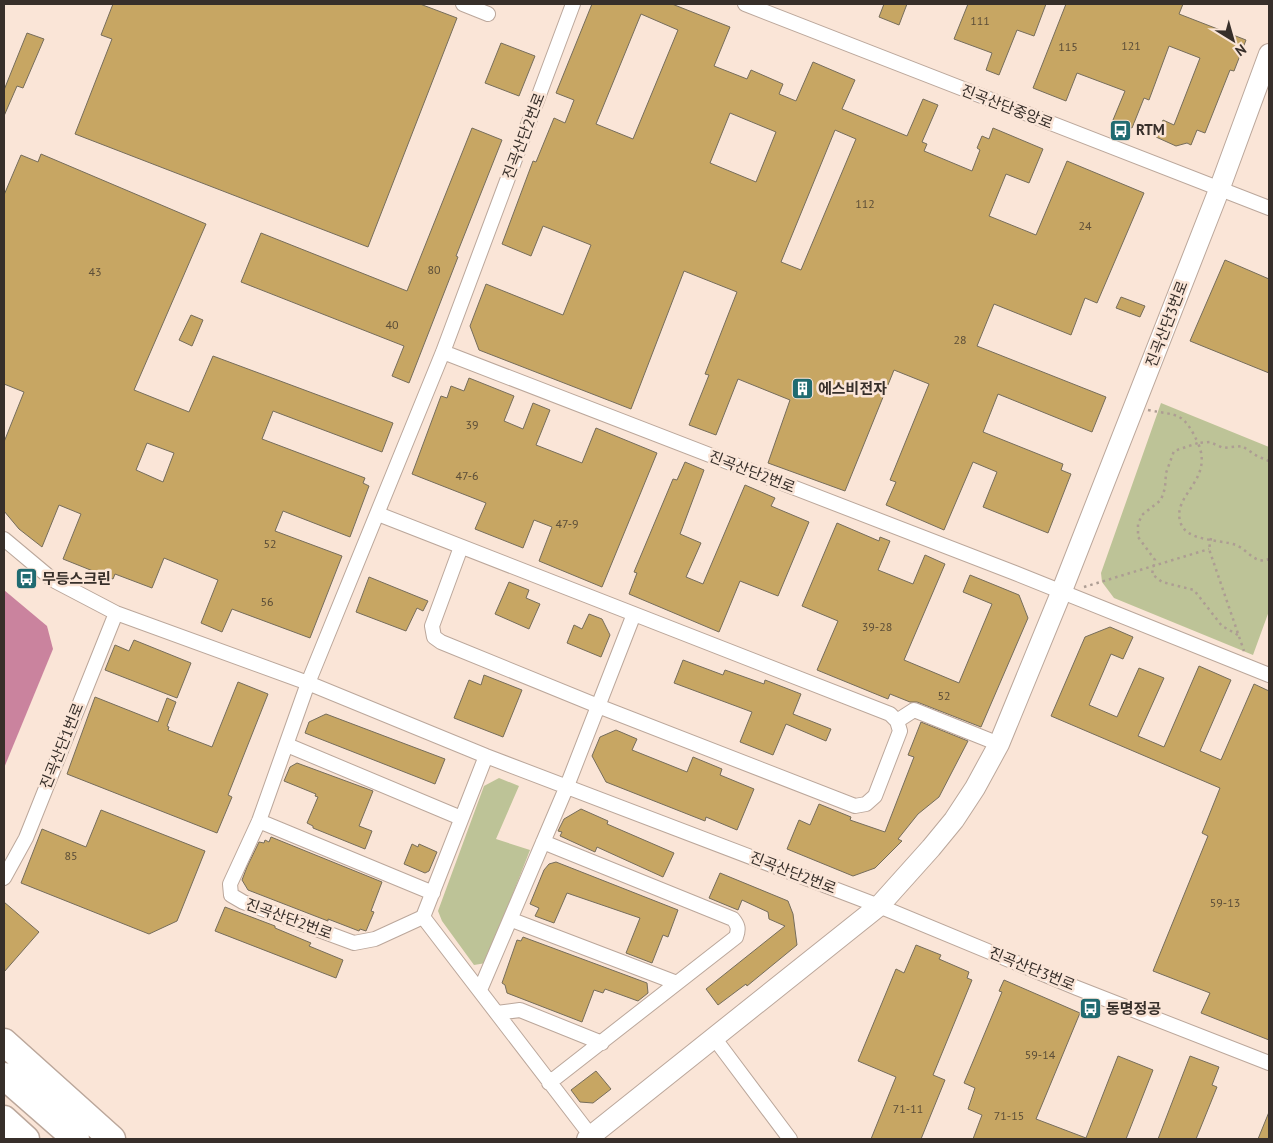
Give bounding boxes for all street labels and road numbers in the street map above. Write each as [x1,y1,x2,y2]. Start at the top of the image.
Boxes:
street label: 진곡산단중앙로 [959,80,1056,133]
street label: 진곡산단2번로 [498,90,549,182]
street label: 진곡산단3번로 [1141,278,1192,370]
street label: 진곡산단2번로 [706,446,798,497]
street label: 진곡산단1번로 [36,700,87,792]
street label: 진곡산단2번로 [747,847,839,898]
street label: 진곡산단2번로 [243,894,335,943]
street label: 진곡산단3번로 [986,943,1078,994]

